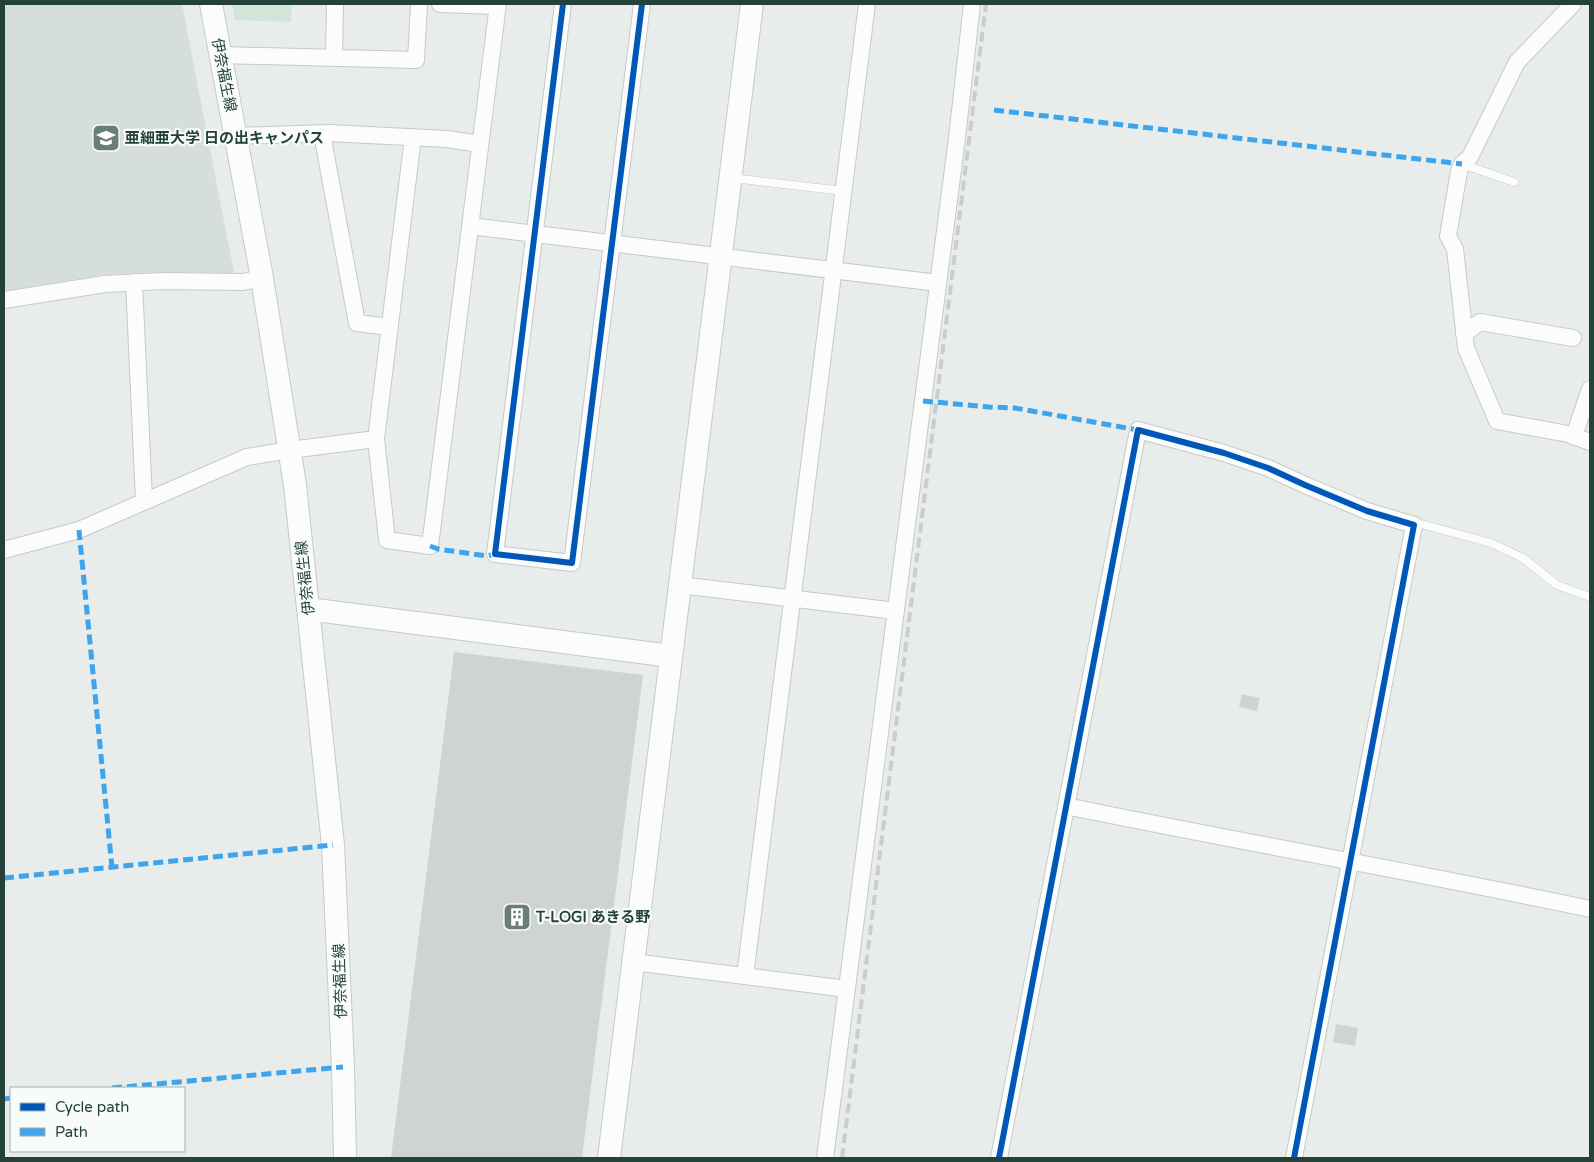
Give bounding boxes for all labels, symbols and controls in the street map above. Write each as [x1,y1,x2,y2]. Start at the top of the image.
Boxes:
street label: 伊奈福生線 [208,36,240,114]
school or university icon: 亜細亜大学 日の出キャンパス [91,123,121,153]
place label: 亜細亜大学 日の出キャンパス [125,129,324,147]
street label: 伊奈福生線 [292,540,318,616]
building icon: T-LOGI あきる野 [502,902,532,932]
place label: T-LOGI あきる野 [535,908,650,926]
street label: 伊奈福生線 [330,943,350,1019]
legend [10,1087,185,1152]
text: Cycle path [55,1098,129,1116]
text: Path [55,1123,88,1141]

